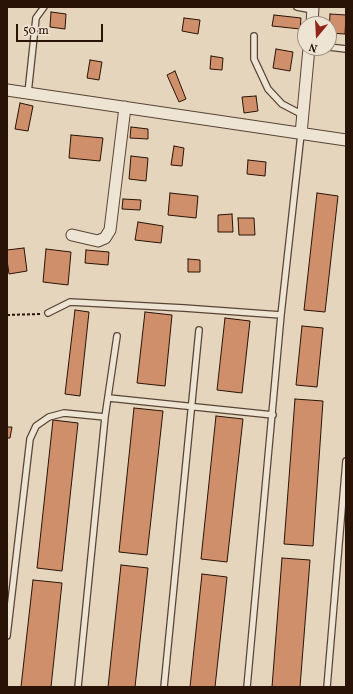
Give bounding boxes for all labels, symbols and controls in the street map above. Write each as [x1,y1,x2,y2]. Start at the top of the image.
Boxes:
scale bar [18,16,105,42]
north arrow [297,16,337,56]
text: 50 m [23,23,49,39]
text: N [307,39,320,55]

